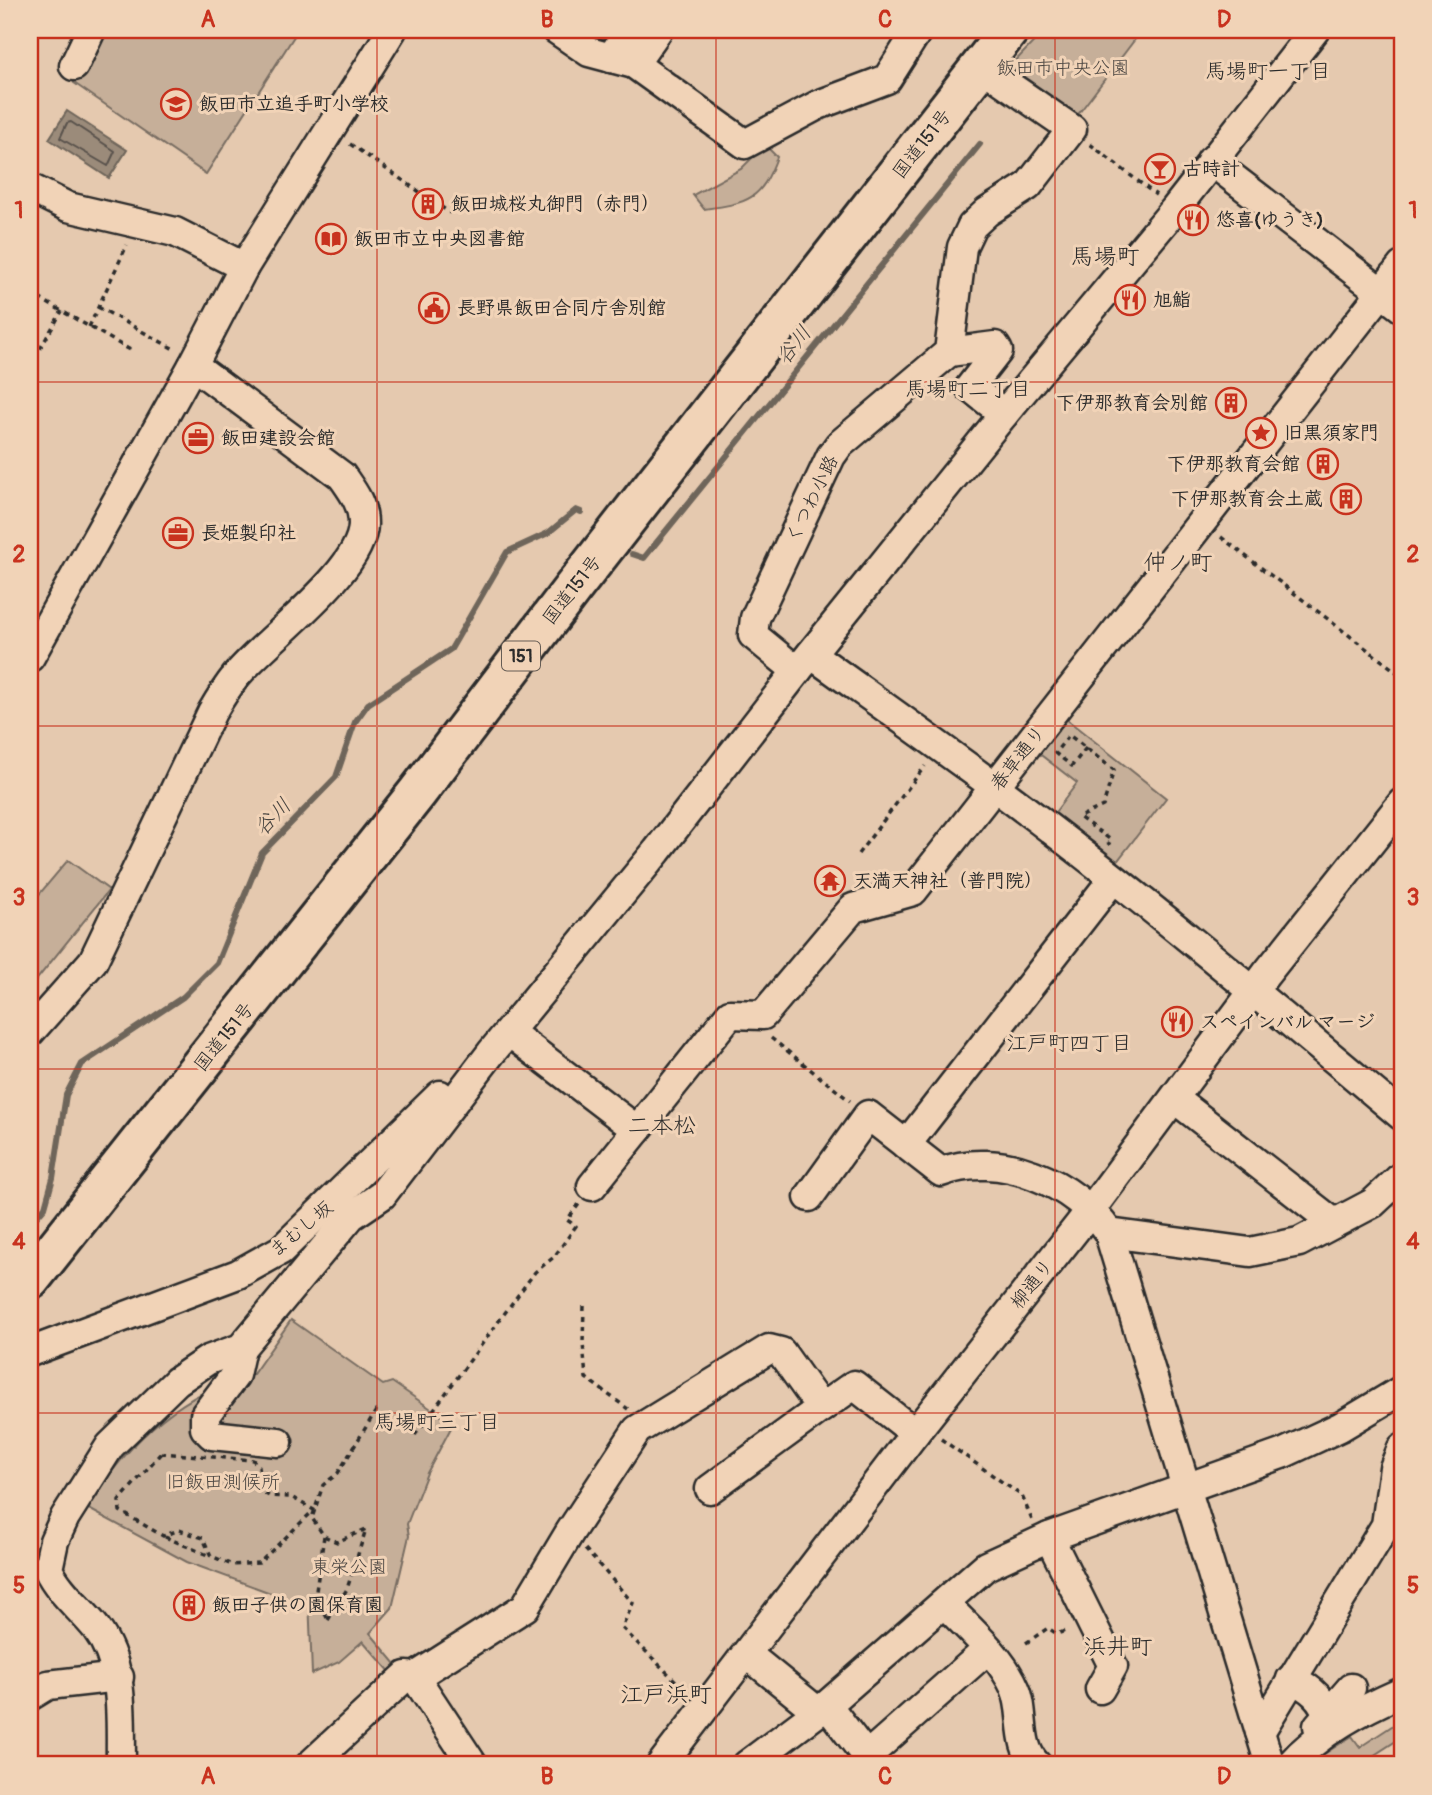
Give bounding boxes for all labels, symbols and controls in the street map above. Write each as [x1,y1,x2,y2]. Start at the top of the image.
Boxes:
text: A [201,5,216,34]
text: B [540,5,554,34]
text: C [878,5,892,34]
text: D [1217,5,1231,34]
park label: 飯田市中央公園 [996,56,1130,80]
district label: 馬場町一丁目 [1205,58,1331,85]
school or university icon: 飯田市立追手町小学校 [159,87,193,121]
place label: 飯田市立追手町小学校 [199,92,389,116]
street label: 国道151号 [887,104,957,184]
bar icon: 古時計 [1143,152,1177,186]
place label: 古時計 [1183,157,1240,181]
building icon: 飯田城桜丸御門（赤門） [411,187,445,221]
place label: 飯田城桜丸御門（赤門） [451,192,660,216]
text: 1 [15,196,24,225]
text: 1 [1409,196,1418,225]
restaurant icon: 悠喜(ゆうき) [1176,203,1210,237]
place label: 悠喜(ゆうき) [1216,208,1324,232]
library icon: 飯田市立中央図書館 [314,222,348,256]
place label: 飯田市立中央図書館 [354,227,525,251]
district label: 馬場町 [1071,242,1140,271]
restaurant icon: 旭鮨 [1113,283,1147,317]
place label: 旭鮨 [1153,288,1191,312]
public building icon: 長野県飯田合同庁舎別館 [417,291,451,325]
place label: 長野県飯田合同庁舎別館 [457,296,666,320]
water label: 谷川 [770,320,818,370]
district label: 馬場町二丁目 [905,376,1031,403]
building icon: 下伊那教育会別館 [1214,386,1248,420]
place label: 下伊那教育会別館 [1056,391,1208,415]
place icon: 旧黒須家門 [1244,416,1278,450]
office icon: 飯田建設会館 [181,421,215,455]
place label: 旧黒須家門 [1284,421,1379,445]
place label: 飯田建設会館 [221,426,335,450]
building icon: 下伊那教育会館 [1306,447,1340,481]
street label: くつわ小路 [780,451,844,547]
place label: 下伊那教育会館 [1167,452,1300,476]
building icon: 下伊那教育会土蔵 [1329,482,1363,516]
place label: 下伊那教育会土蔵 [1171,487,1323,511]
office icon: 長姫製印社 [161,516,195,550]
place label: 長姫製印社 [201,521,296,545]
text: 2 [13,540,26,569]
text: 2 [1407,540,1420,569]
district label: 仲ノ町 [1144,548,1213,577]
street label: 国道151号 [537,550,607,630]
road number: 151 [502,642,540,670]
street label: 春草通り [985,721,1051,795]
water label: 谷川 [249,793,297,841]
temple icon: 天満天神社（普門院） [813,864,847,898]
place label: 天満天神社（普門院） [853,869,1043,893]
text: 3 [13,883,25,912]
text: 3 [1407,883,1419,912]
street label: 国道151号 [189,998,259,1076]
restaurant icon: スペインバル マージ [1160,1005,1194,1039]
place label: スペインバル マージ [1200,1010,1375,1034]
district label: 江戸町四丁目 [1006,1030,1132,1057]
district label: 二本松 [628,1111,697,1140]
street label: まむし坂 [264,1195,338,1263]
text: 4 [12,1227,26,1256]
text: 4 [1406,1227,1420,1256]
street label: 柳通り [1005,1254,1059,1314]
district label: 馬場町三丁目 [374,1409,500,1436]
park label: 旧飯田測候所 [166,1470,280,1494]
park label: 東栄公園 [311,1555,387,1579]
text: 5 [13,1571,25,1600]
text: 5 [1407,1571,1419,1600]
building icon: 飯田子供の園保育園 [172,1588,206,1622]
place label: 飯田子供の園保育園 [212,1593,383,1617]
district label: 浜井町 [1084,1632,1153,1661]
district label: 江戸浜町 [620,1680,712,1709]
text: A [201,1762,216,1791]
text: B [540,1762,554,1791]
text: C [878,1762,892,1791]
text: D [1217,1762,1231,1791]

